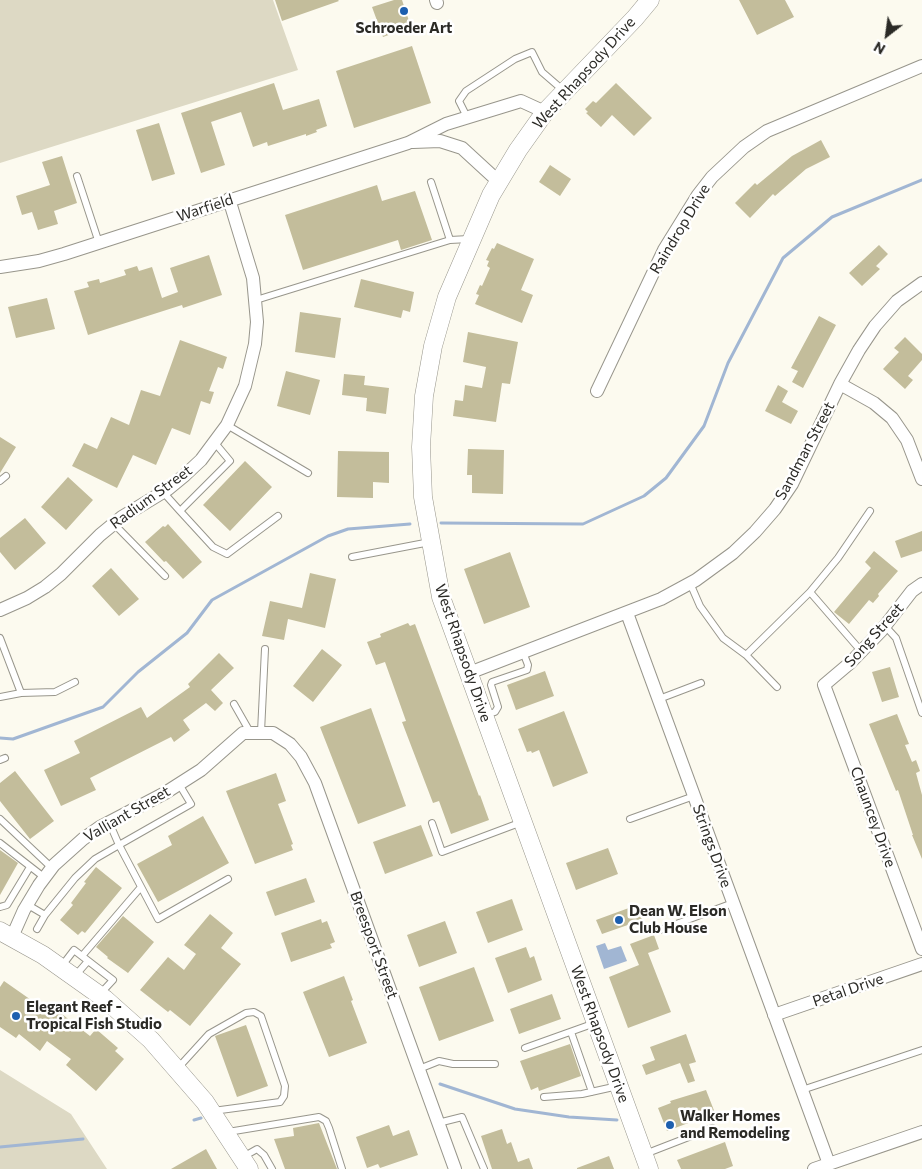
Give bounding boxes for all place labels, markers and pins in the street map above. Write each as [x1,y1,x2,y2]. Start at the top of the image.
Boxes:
marker: Schroeder Art [398,5,410,17]
place label: Schroeder Art [356,19,452,37]
place label: Dean W. Elson Club House [629,902,727,937]
marker: Dean W. Elson Club House [613,914,625,926]
place label: Elegant Reef - Tropical Fish Studio [26,998,162,1033]
marker: Elegant Reef - Tropical Fish Studio [10,1010,22,1022]
place label: Walker Homes and Remodeling [680,1107,790,1142]
marker: Walker Homes and Remodeling [664,1119,676,1131]

